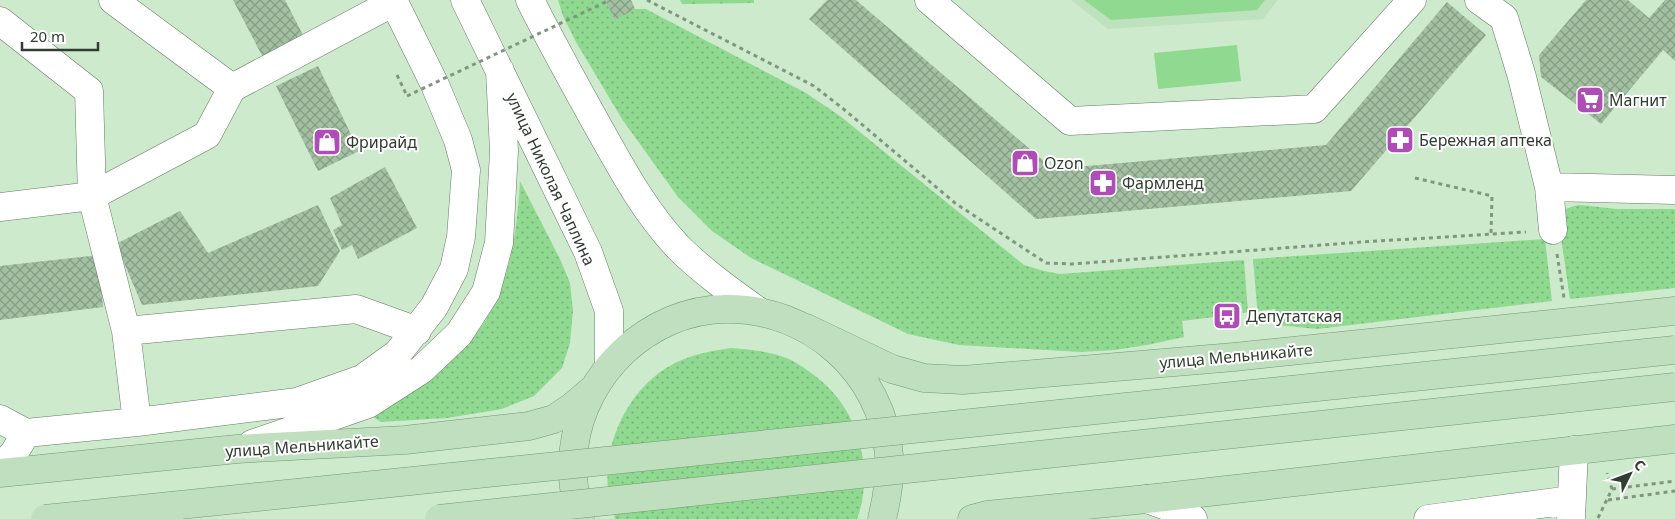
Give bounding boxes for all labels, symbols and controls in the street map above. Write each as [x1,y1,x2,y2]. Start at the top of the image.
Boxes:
scale bar [22,20,99,52]
text: 20 m [30,26,65,46]
supermarket icon: Магнит [1575,85,1605,115]
street label: улица Николая Чаплина [501,89,601,269]
place label: Магнит [1609,89,1667,111]
pharmacy icon: Бережная аптека [1385,125,1415,155]
shop icon: Фрирайд [312,127,342,157]
place label: Бережная аптека [1419,129,1552,151]
place label: Фрирайд [346,131,417,153]
shop icon: Ozon [1010,148,1040,178]
place label: Ozon [1044,152,1084,174]
pharmacy icon: Фармленд [1088,168,1118,198]
place label: Фармленд [1122,172,1204,194]
bus stop icon: Депутатская [1212,301,1242,331]
place label: Депутатская [1246,305,1342,327]
street label: улица Мельникайте [1158,338,1314,374]
street label: улица Мельникайте [225,430,380,462]
north arrow [1605,449,1655,499]
text: С [1630,455,1650,475]

